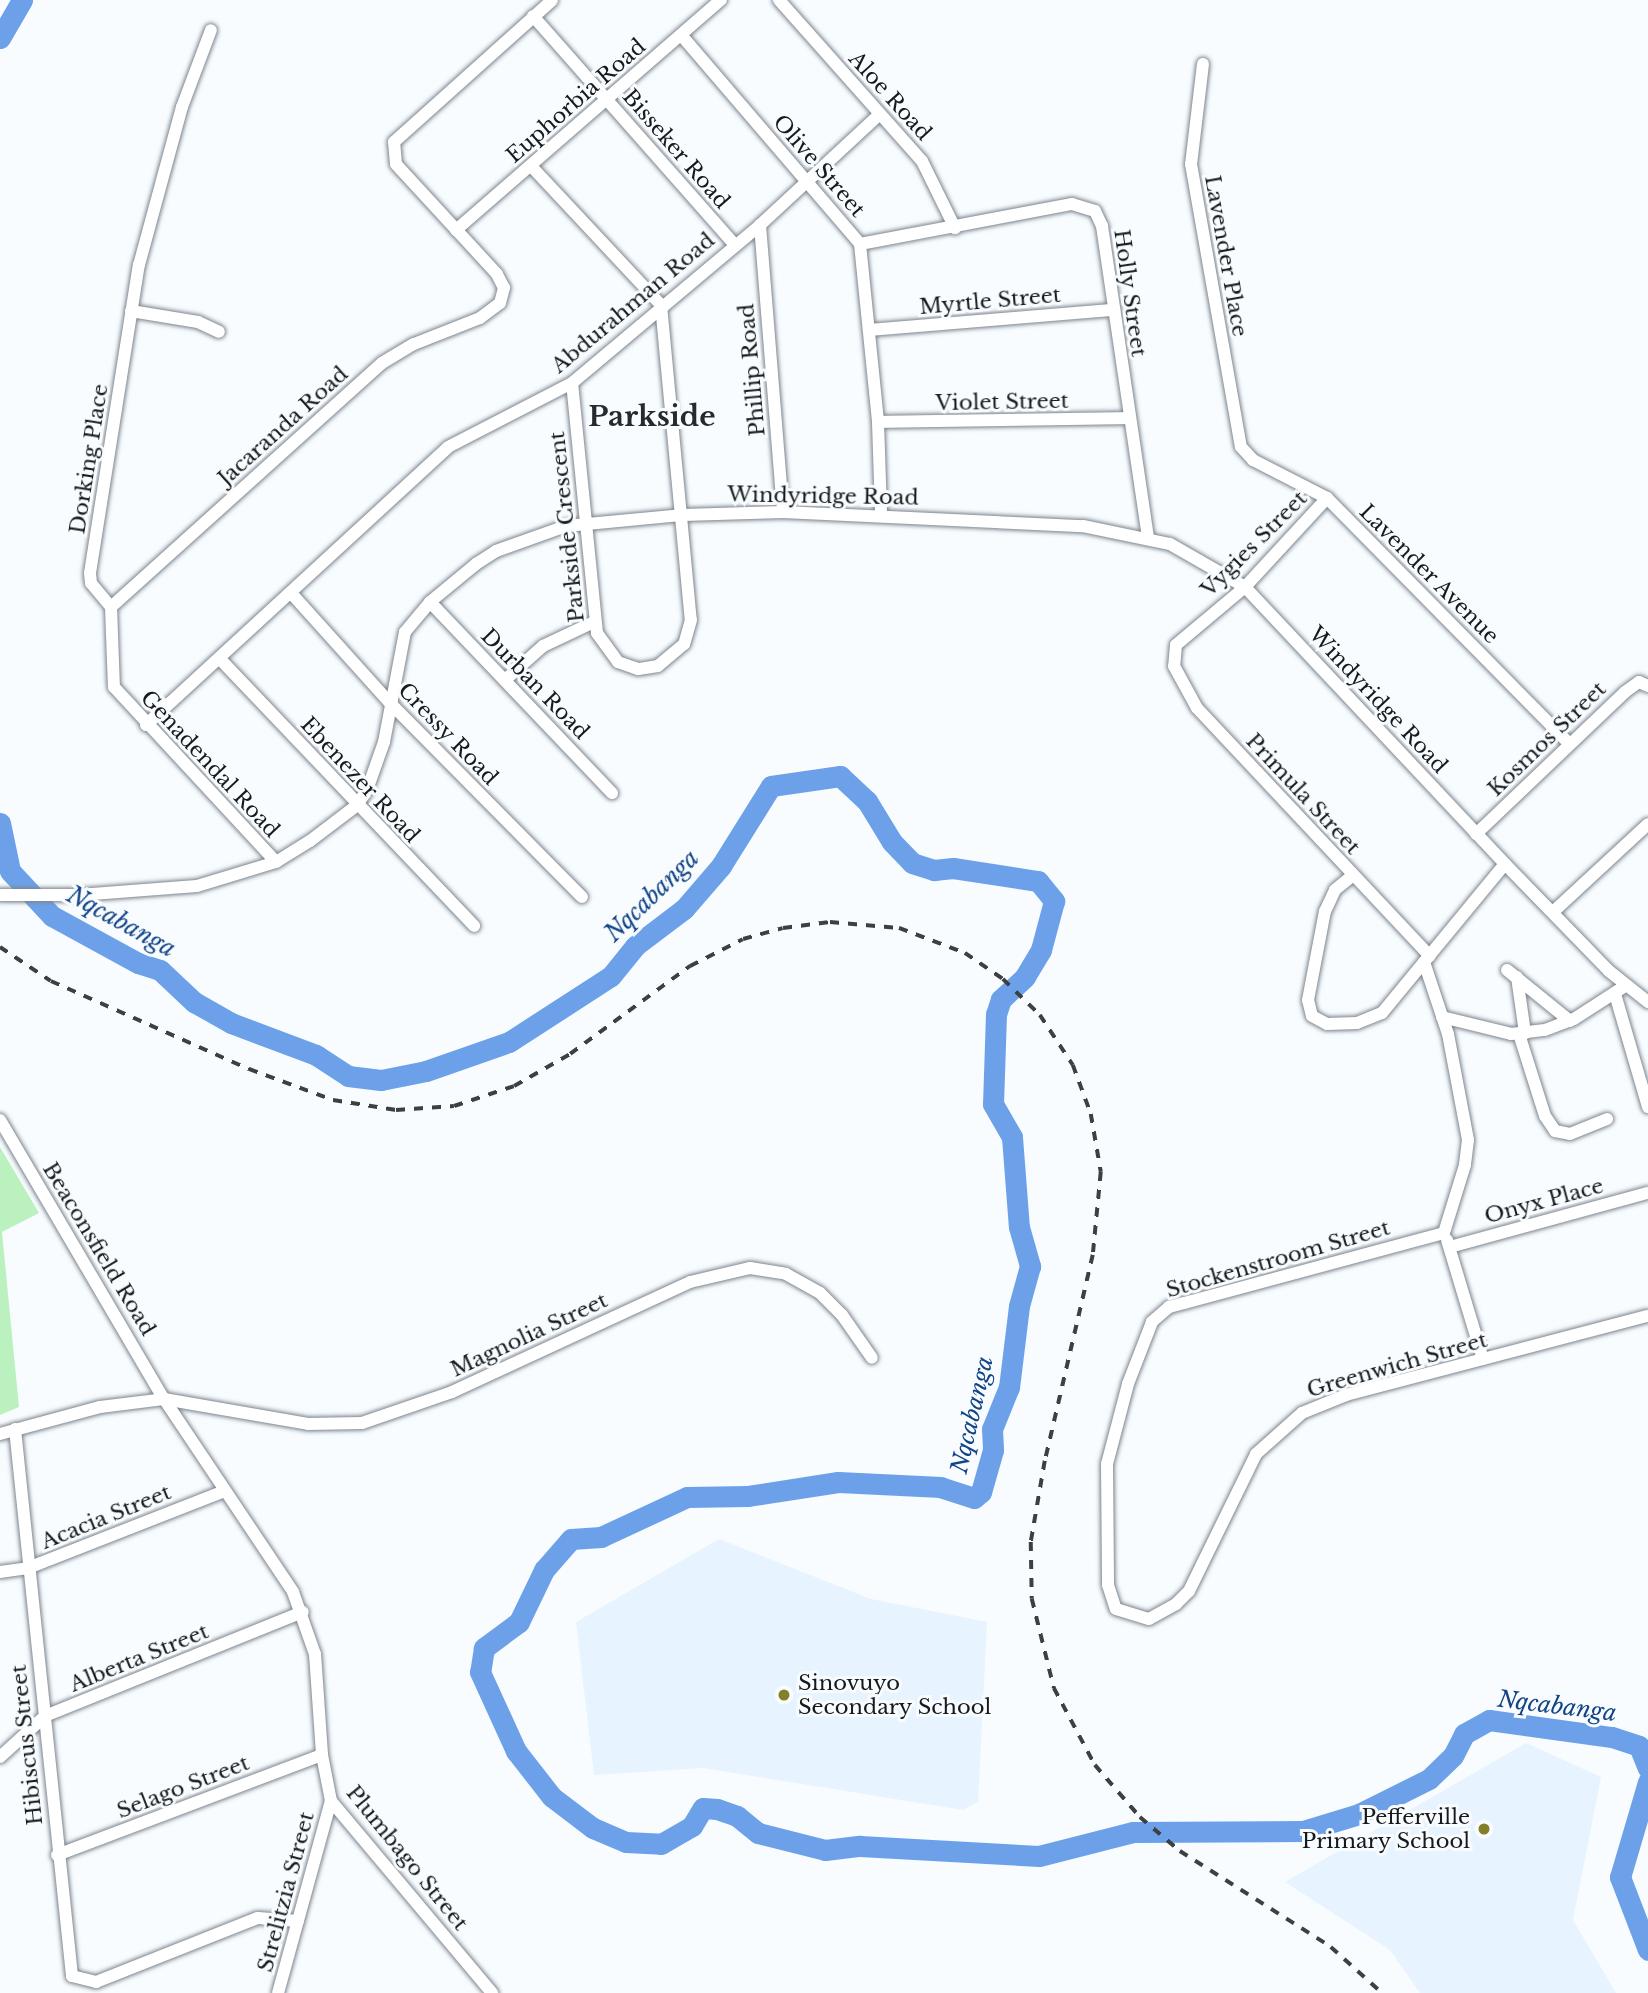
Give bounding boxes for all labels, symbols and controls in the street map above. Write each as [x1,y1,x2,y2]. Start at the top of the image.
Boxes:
street label: Euphorbia Road [501,34,651,168]
street label: Aloe Road [844,46,936,146]
street label: Bisseker Road [617,84,735,214]
street label: Olive Street [768,110,870,222]
street label: Lavender Place [1199,173,1253,339]
street label: Abdurahman Road [546,228,720,378]
street label: Holly Street [1109,228,1151,358]
street label: Myrtle Street [918,282,1062,320]
street label: Phillip Road [734,303,770,437]
street label: Jacaranda Road [213,361,353,491]
street label: Dorking Place [65,382,113,536]
street label: Violet Street [935,388,1069,416]
district label: Parkside [588,400,716,434]
street label: Parkside Crescent [544,430,590,624]
street label: Windyridge Road [727,482,919,510]
street label: Vygies Street [1196,486,1312,602]
street label: Lavender Avenue [1354,499,1504,649]
street label: Windyridge Road [1304,621,1452,779]
street label: Durban Road [476,623,594,745]
street label: Kosmos Street [1483,676,1611,802]
street label: Cressy Road [393,677,503,791]
street label: Genadendal Road [135,685,285,843]
street label: Ebenezer Road [295,712,425,848]
street label: Primula Street [1241,728,1365,860]
water label: Nqcabanga [599,845,705,947]
water label: Nqcabanga [62,881,180,963]
street label: Beaconsfield Road [37,1158,161,1340]
street label: Onyx Place [1482,1173,1606,1229]
street label: Stockenstroom Street [1163,1215,1393,1303]
street label: Magnolia Street [447,1288,611,1382]
street label: Greenwich Street [1304,1327,1490,1403]
water label: Nqcabanga [945,1354,999,1476]
street label: Acacia Street [37,1479,175,1555]
street label: Alberta Street [66,1619,212,1697]
street label: Hibiscus Street [6,1664,48,1826]
place label: Sinovuyo Secondary School [798,1670,992,1720]
water label: Nqcabanga [1496,1685,1618,1727]
marker: Sinovuyo Secondary School [776,1687,792,1703]
street label: Selago Street [113,1750,253,1824]
street label: Plumbago Street [341,1781,473,1935]
place label: Pefferville Primary School [1301,1804,1470,1854]
street label: Strelitzia Street [253,1809,319,1975]
marker: Pefferville Primary School [1476,1821,1492,1837]

